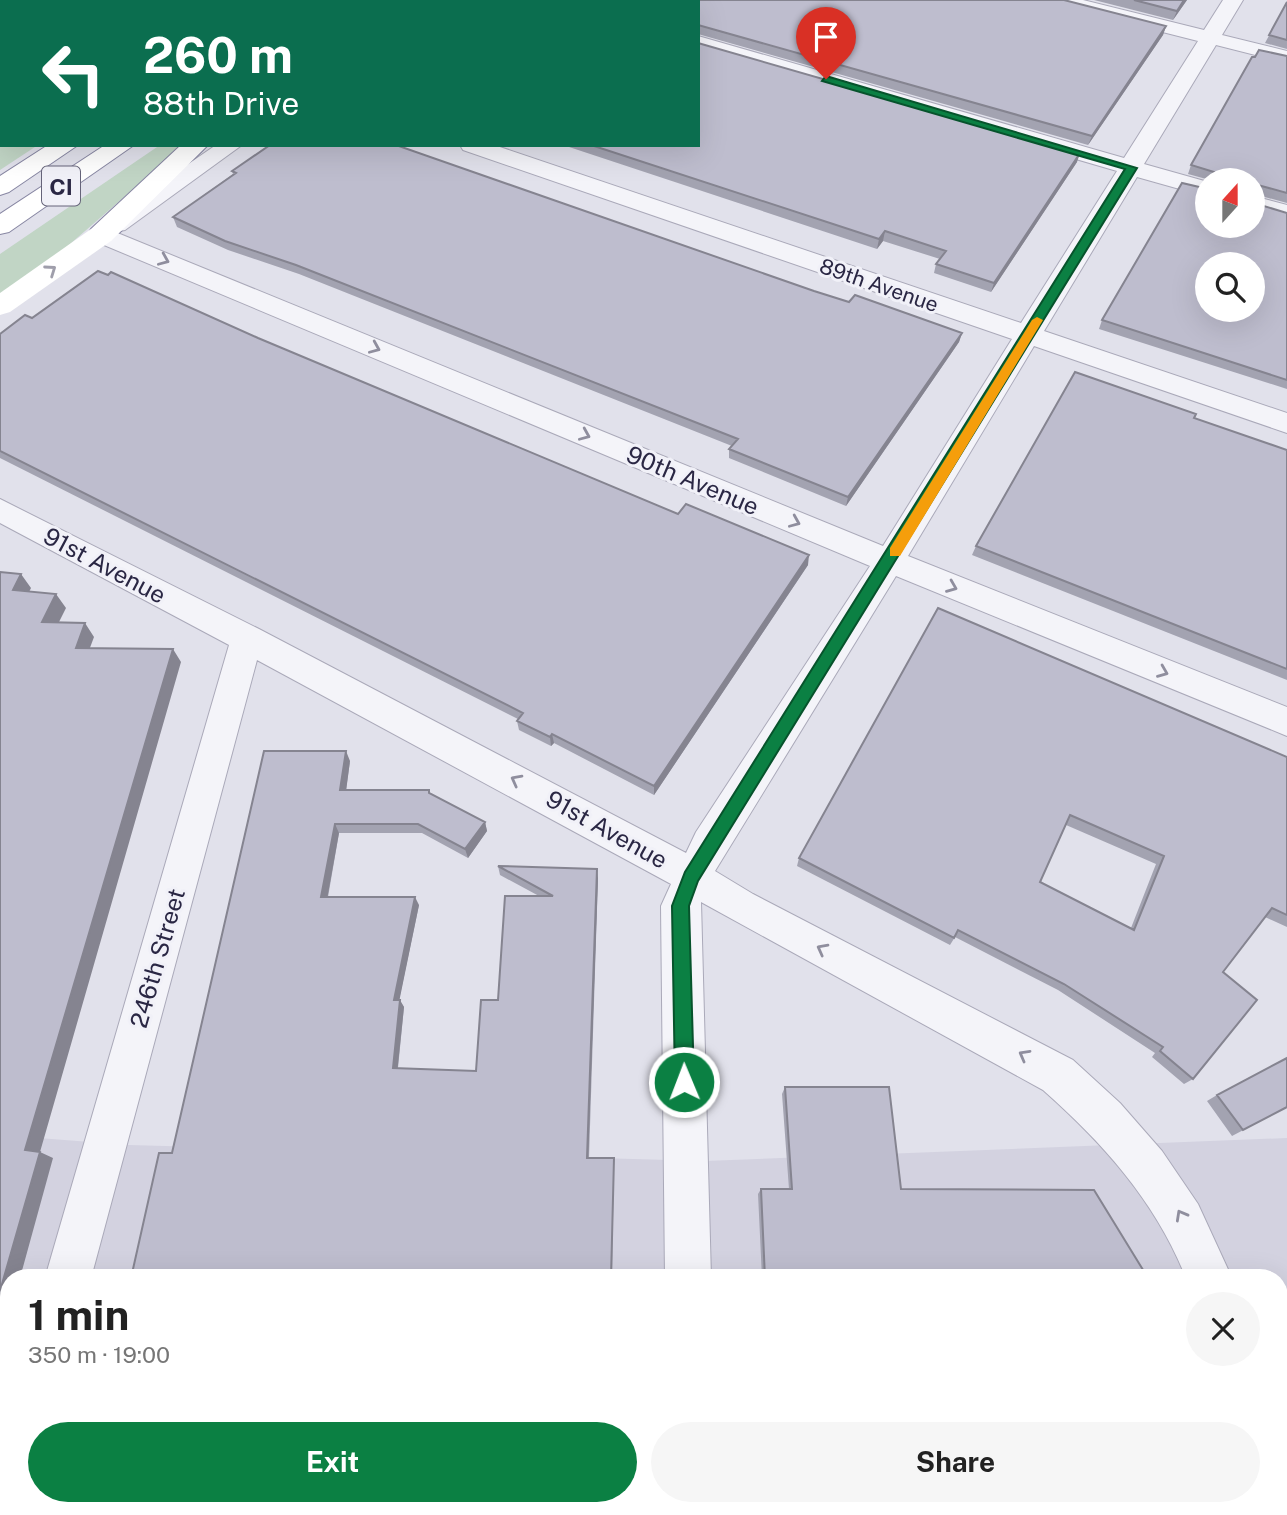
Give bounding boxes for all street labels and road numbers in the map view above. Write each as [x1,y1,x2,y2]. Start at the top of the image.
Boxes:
road number: CI [42,167,80,206]
street label: 89th Avenue [816,253,942,317]
street label: 90th Avenue [623,440,763,520]
street label: 91st Avenue [39,521,171,609]
street label: 91st Avenue [542,784,672,874]
street label: 246th Street [124,885,190,1031]

